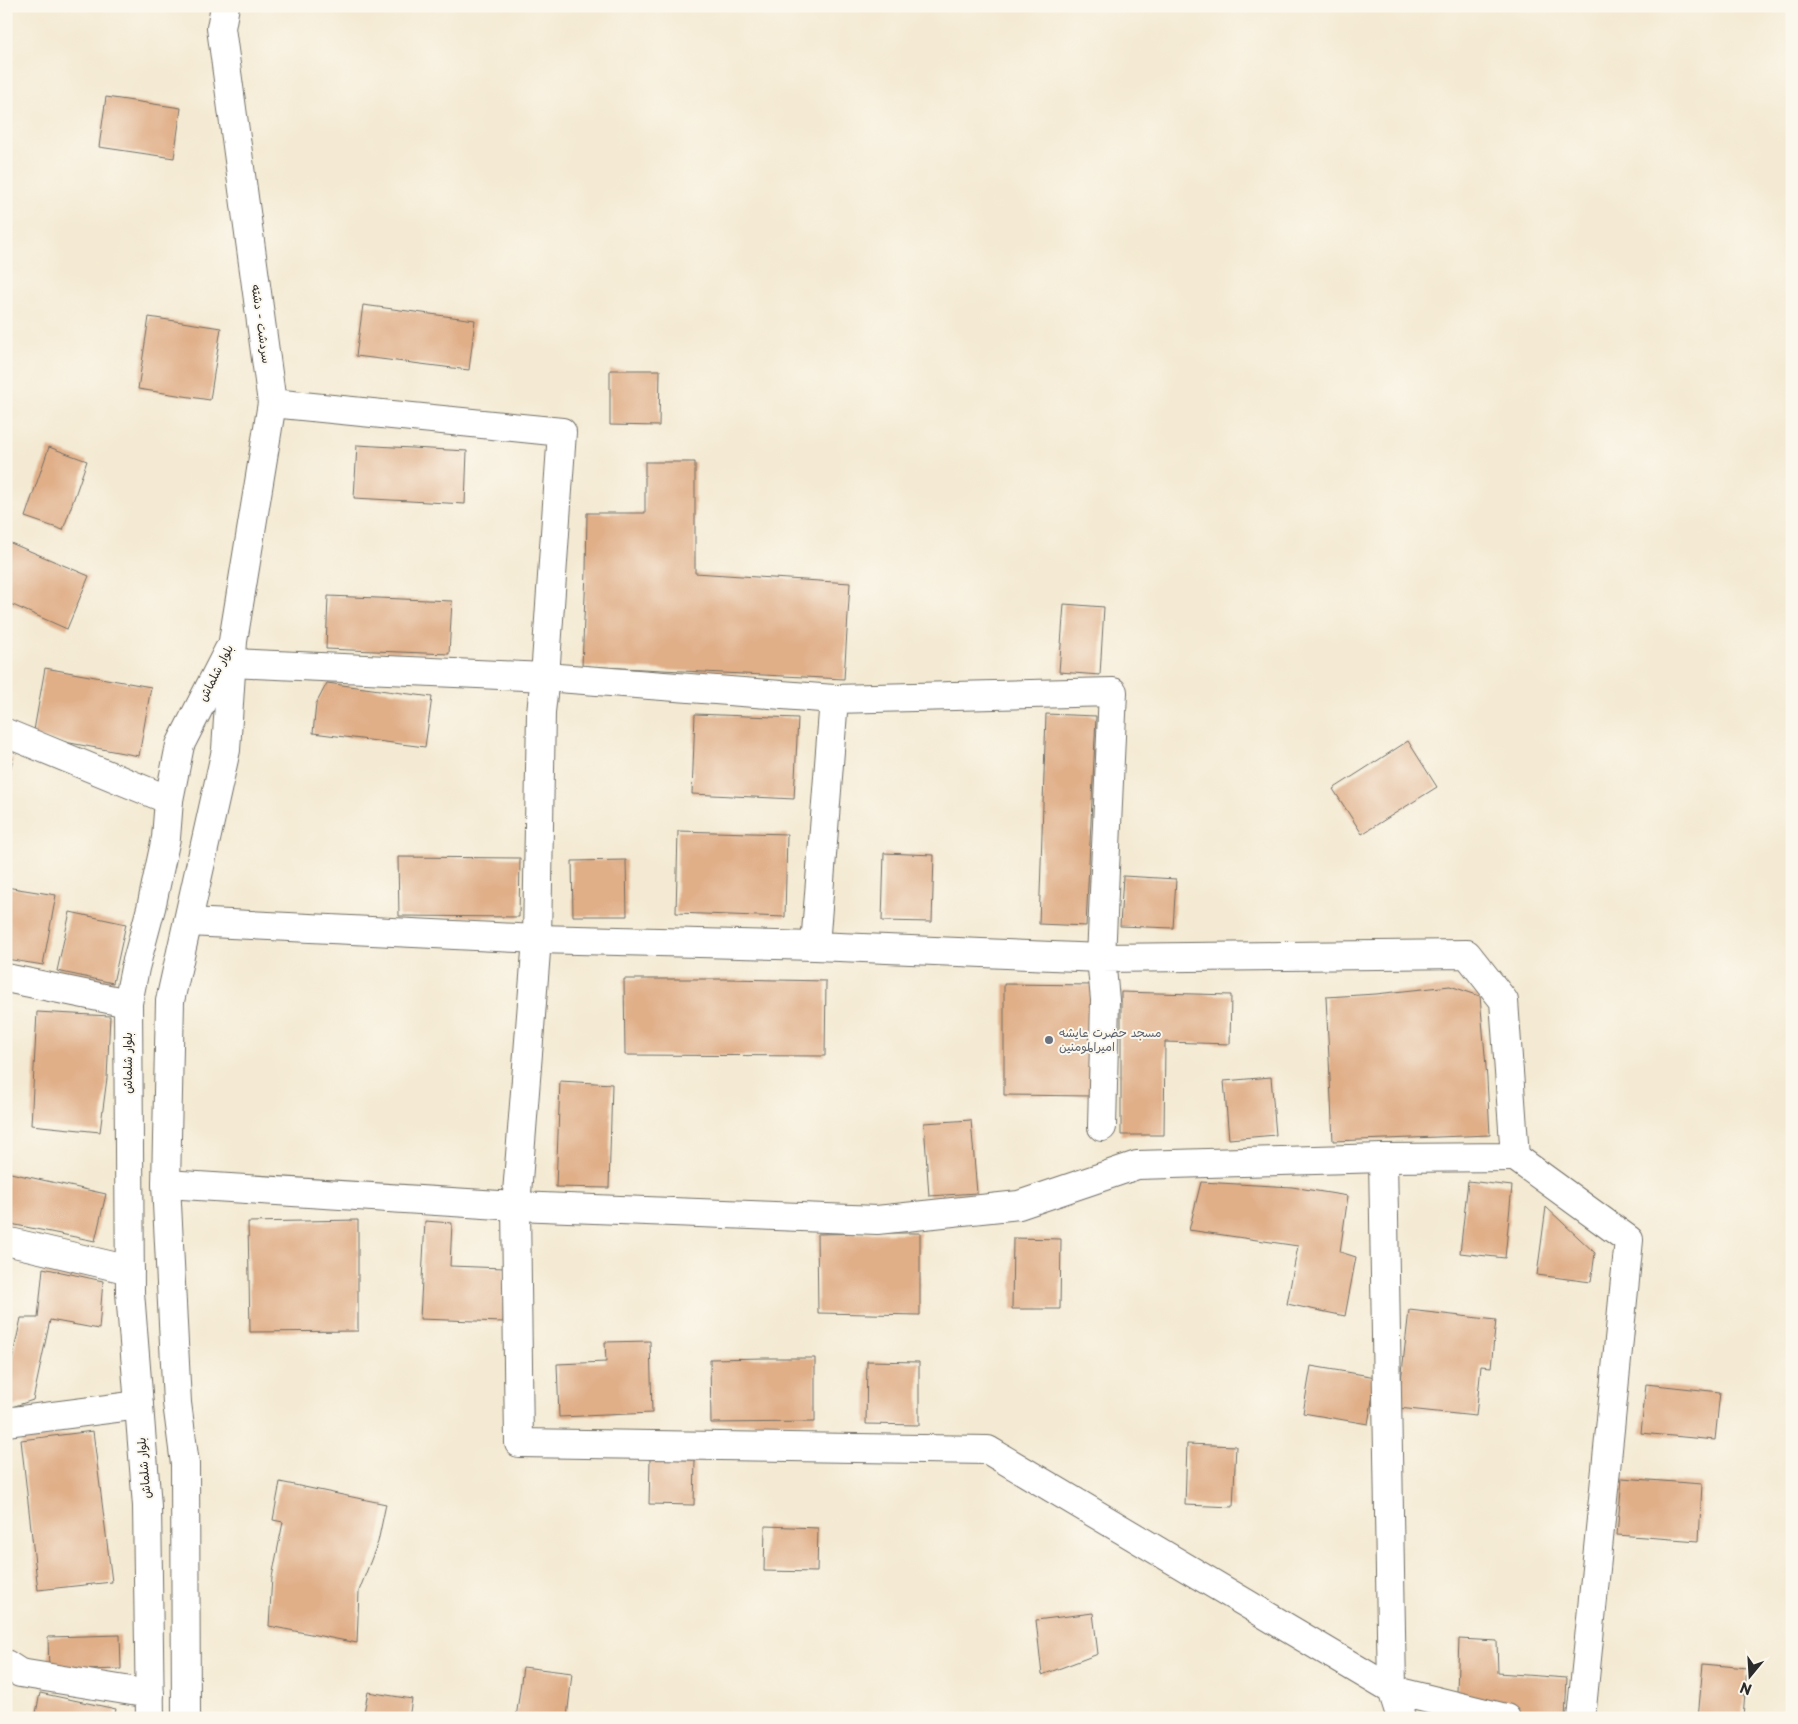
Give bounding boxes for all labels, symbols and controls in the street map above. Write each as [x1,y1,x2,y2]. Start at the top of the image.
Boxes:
street label: سردشت - دشته [248,283,276,364]
street label: بلوار شلماش [193,641,237,704]
place label: مسجد حضرت عایشه امیرالمومنین [1059,1023,1162,1055]
street label: بلوار شلماش [118,1032,136,1094]
marker: مسجد حضرت عایشه امیرالمومنین [1043,1034,1055,1046]
street label: بلوار شلماش [131,1437,155,1499]
north arrow [1726,1652,1776,1702]
text: N [1737,1677,1754,1701]

